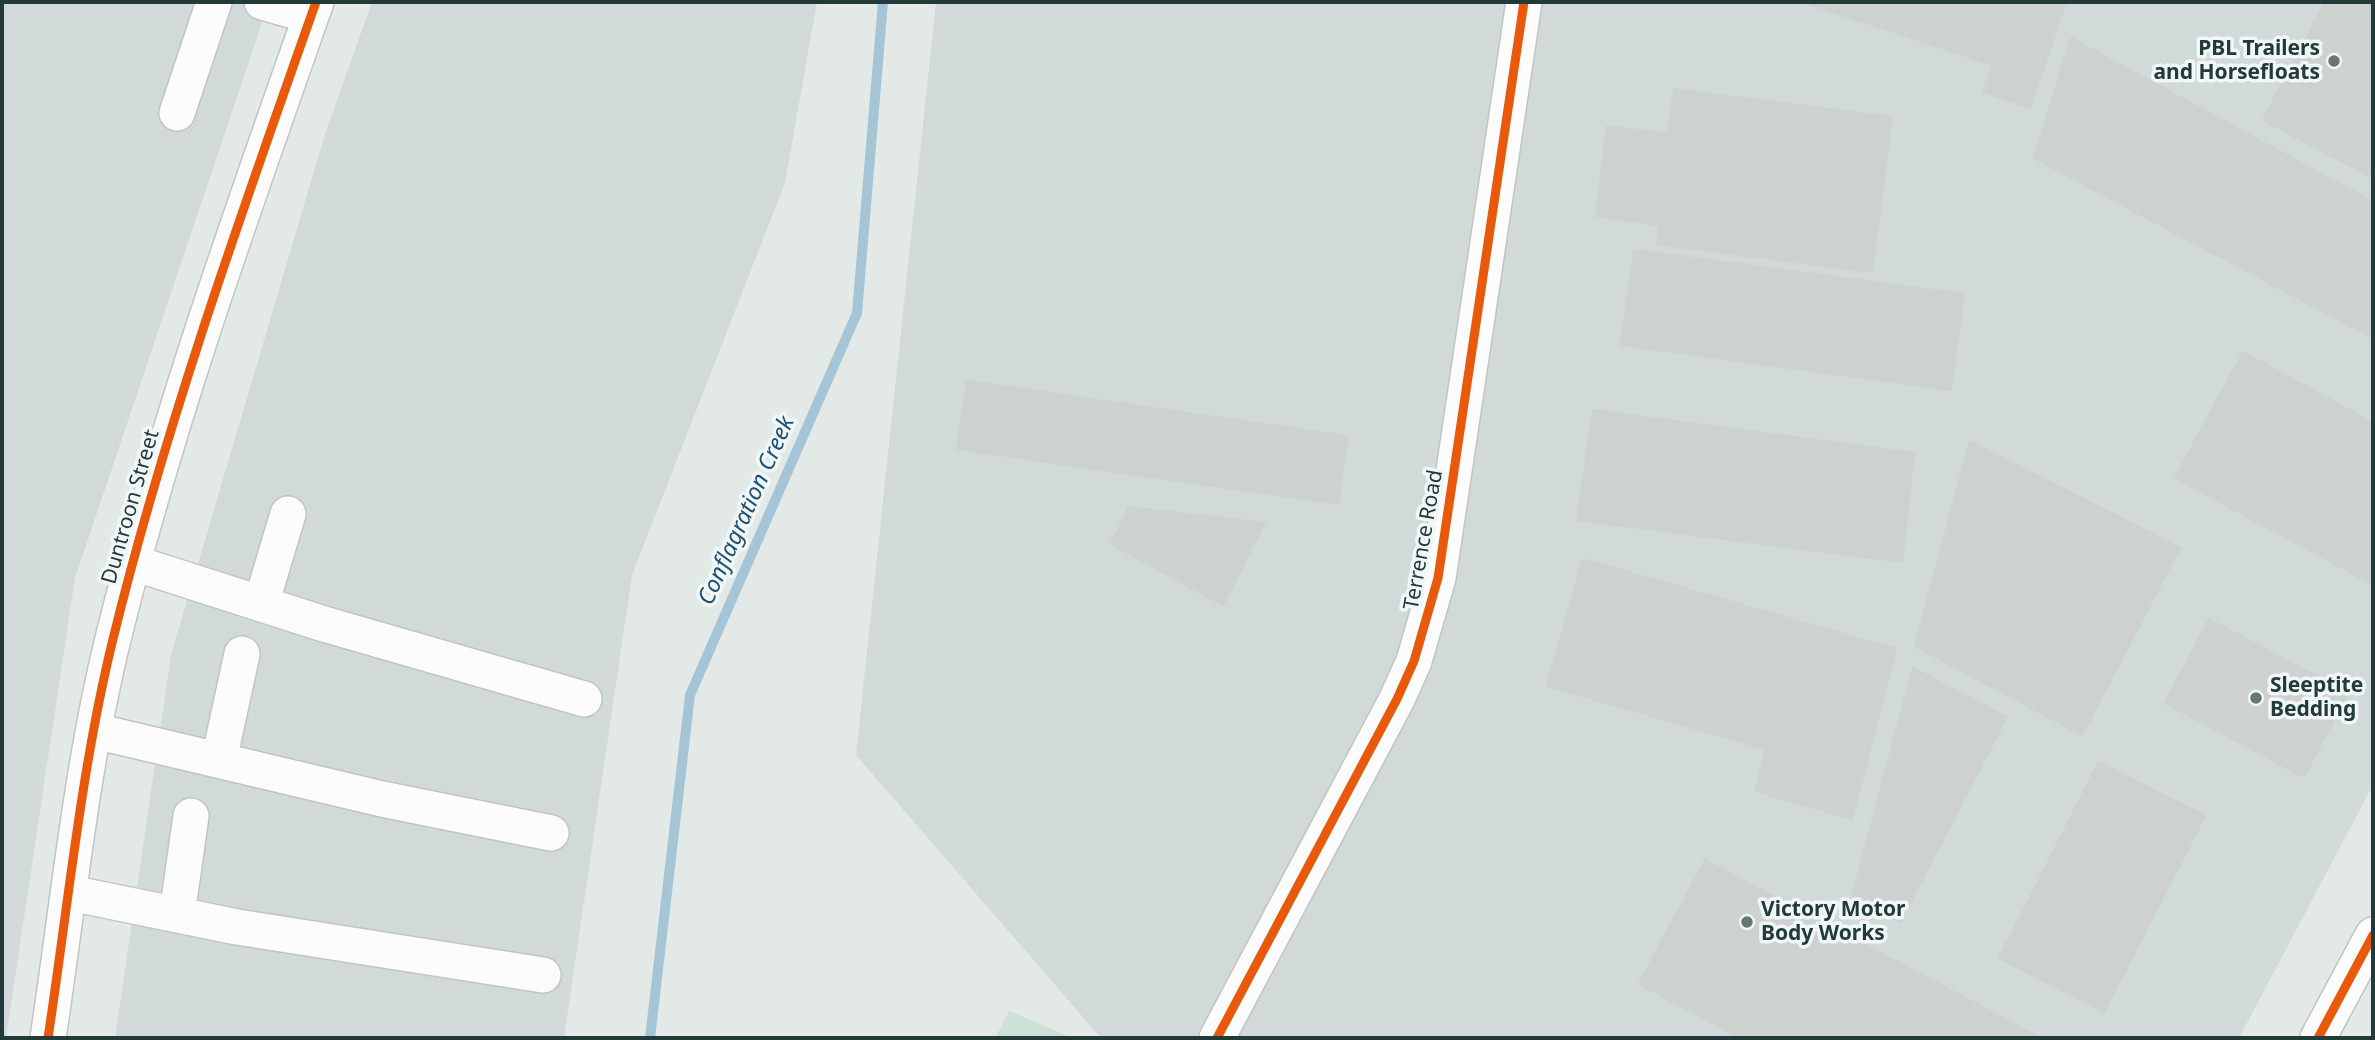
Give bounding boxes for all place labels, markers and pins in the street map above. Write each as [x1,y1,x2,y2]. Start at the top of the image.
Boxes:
place label: PBL Trailers and Horsefloats [2153,36,2320,86]
marker: PBL Trailers and Horsefloats [2326,53,2342,69]
place label: Sleeptite Bedding [2270,673,2363,723]
marker: Sleeptite Bedding [2248,690,2264,706]
place label: Victory Motor Body Works [1761,897,1905,947]
marker: Victory Motor Body Works [1739,914,1755,930]

